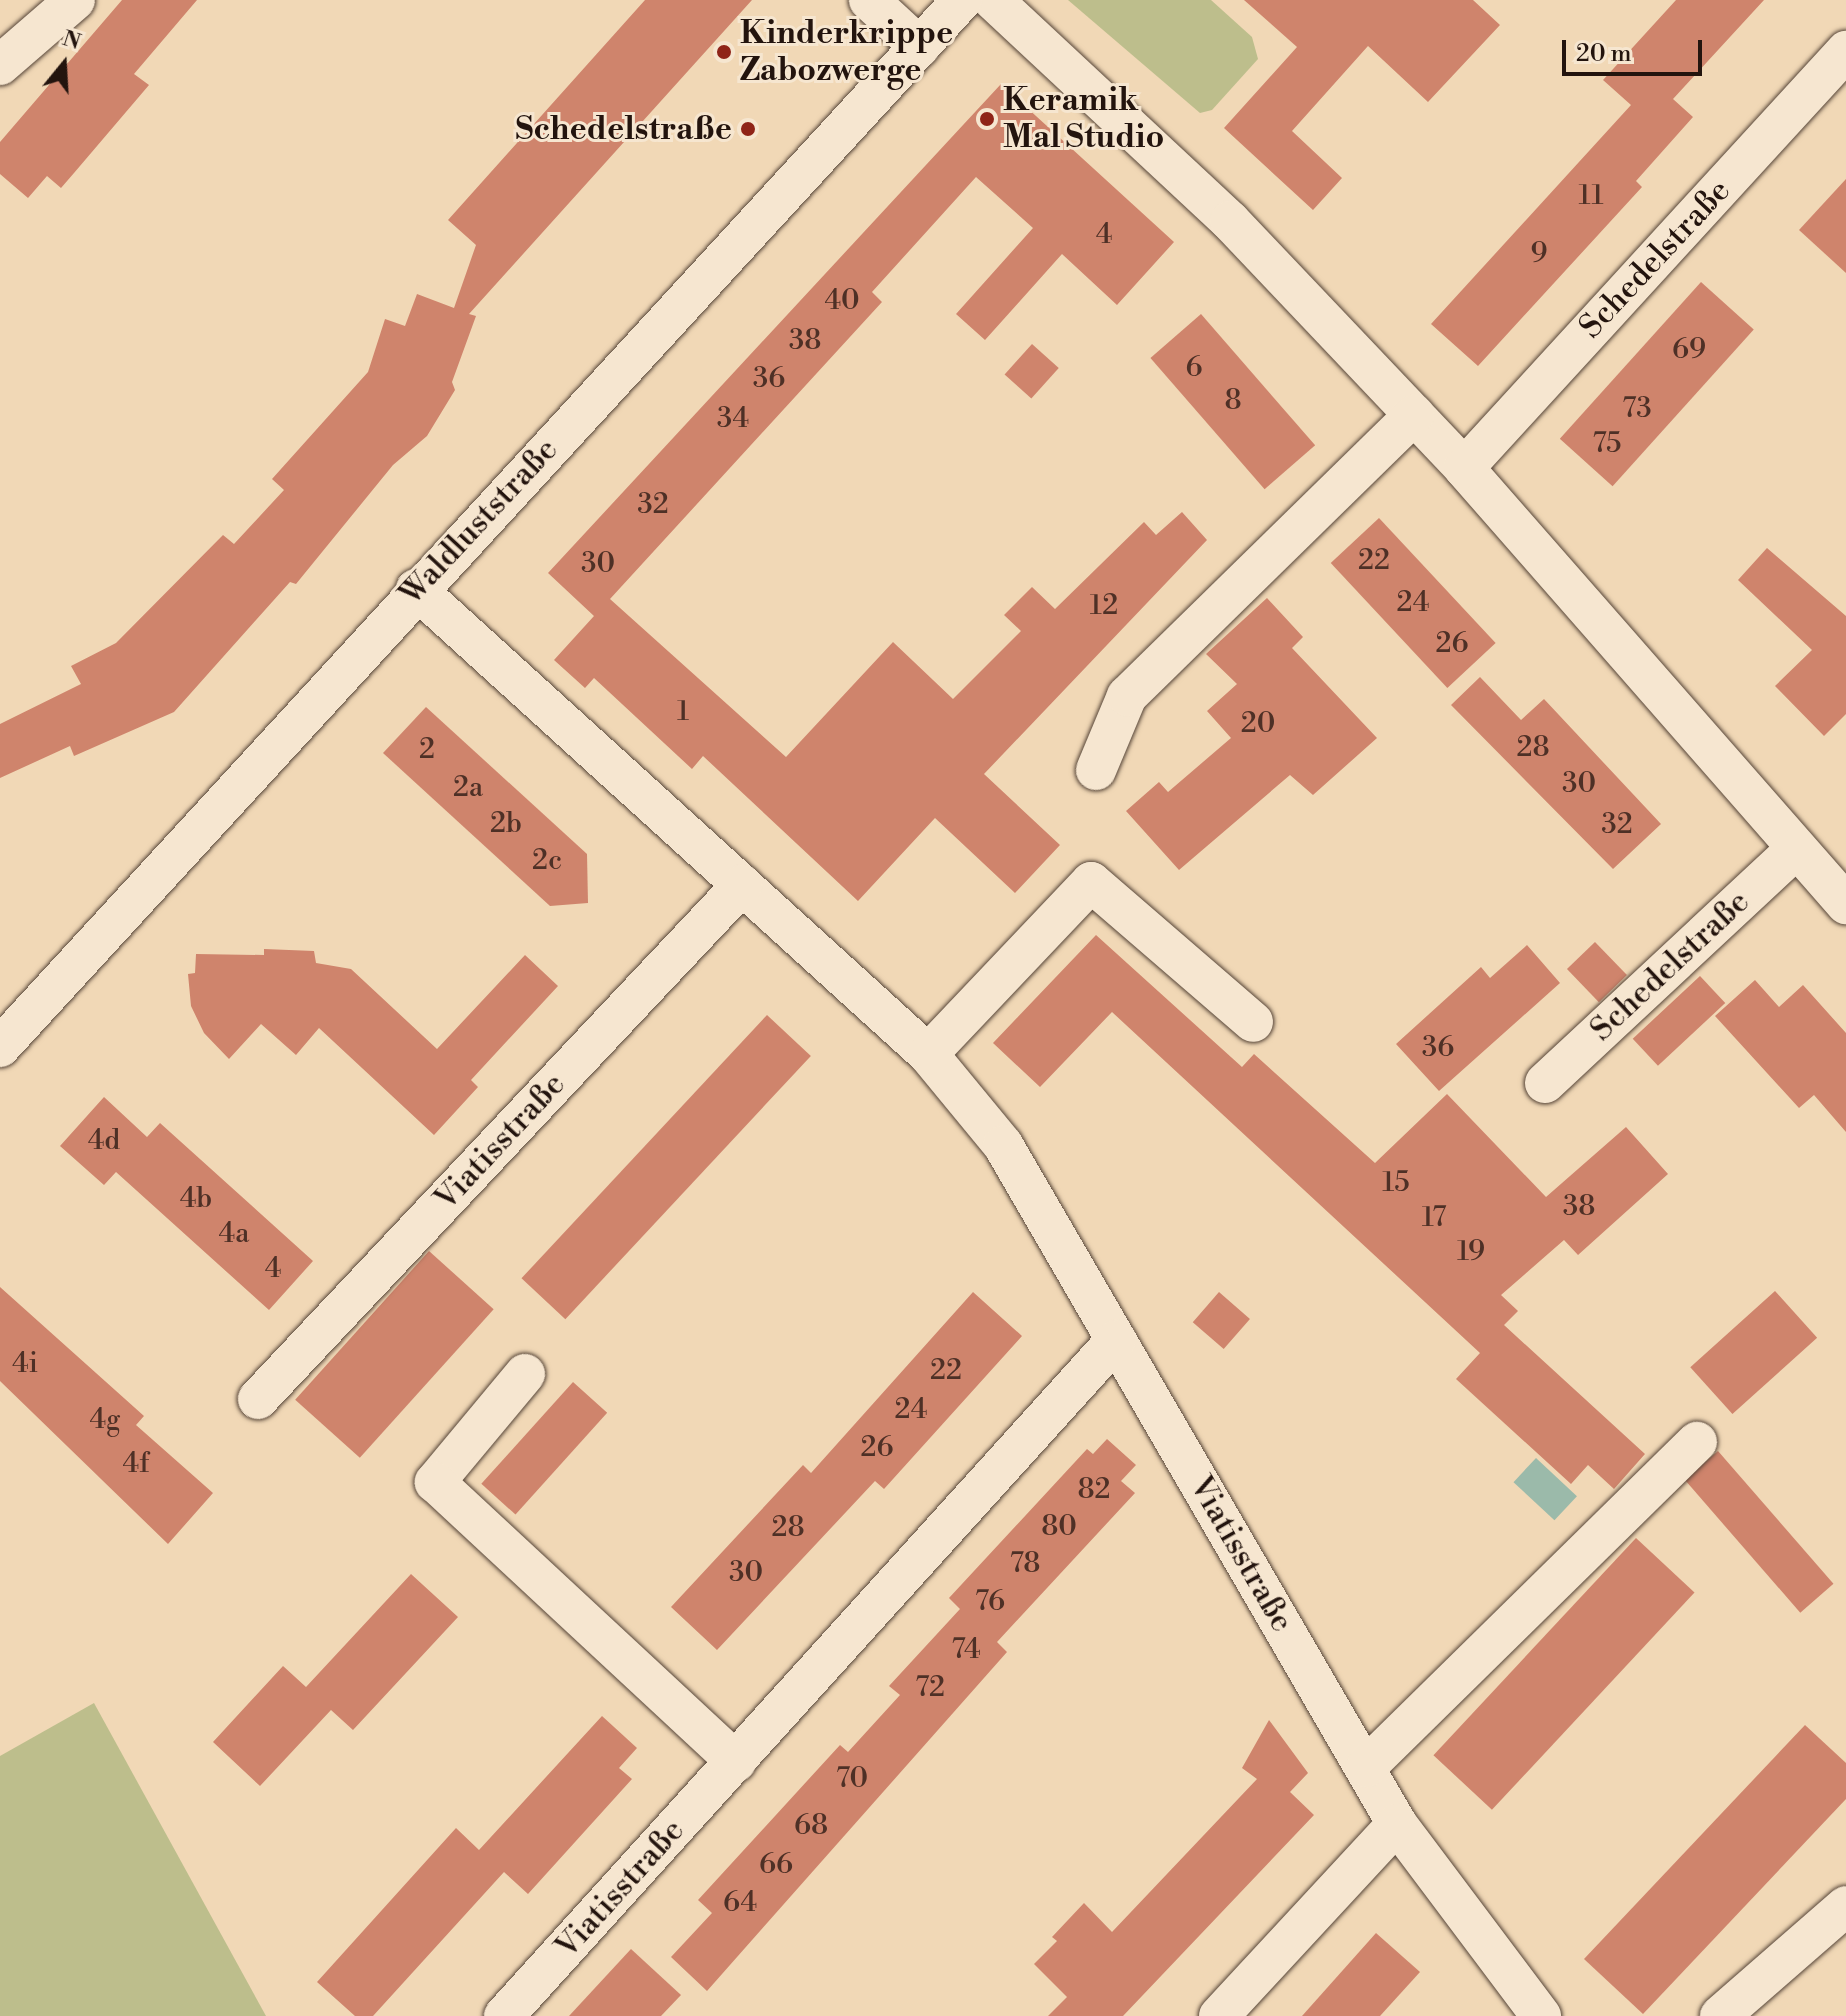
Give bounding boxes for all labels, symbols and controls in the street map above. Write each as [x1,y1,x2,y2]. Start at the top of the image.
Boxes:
place label: Kinderkrippe Zabozwerge [740,15,953,90]
north arrow [24,24,104,104]
scale bar [1566,24,1706,74]
text: N [59,25,84,56]
text: 20 m [1576,39,1632,69]
marker: Kinderkrippe Zabozwerge [715,43,733,61]
place label: Keramik Mal Studio [1003,82,1164,157]
place label: Schedelstraße [515,110,732,148]
marker: Keramik Mal Studio [978,110,996,128]
marker: Schedelstraße [739,120,757,138]
street label: Schedelstraße [1572,172,1738,346]
house number: 11 [1578,179,1604,213]
house number: 4 [1096,218,1112,252]
house number: 9 [1531,237,1547,271]
house number: 40 [824,284,860,318]
house number: 38 [789,324,821,358]
house number: 69 [1672,333,1706,367]
house number: 6 [1186,351,1202,385]
house number: 36 [753,362,785,396]
house number: 8 [1224,384,1242,418]
house number: 73 [1622,392,1652,426]
house number: 34 [717,402,749,436]
house number: 75 [1593,427,1621,461]
street label: Waldluststraße [392,431,566,613]
house number: 32 [637,488,669,522]
house number: 22 [1358,544,1390,578]
house number: 30 [581,547,615,581]
house number: 24 [1397,586,1429,620]
house number: 12 [1090,589,1118,623]
house number: 26 [1436,627,1468,661]
house number: 1 [677,695,689,729]
house number: 20 [1241,707,1275,741]
house number: 28 [1516,731,1550,765]
house number: 2 [419,733,435,767]
house number: 30 [1562,767,1596,801]
house number: 2a [453,771,483,805]
house number: 2b [490,807,522,841]
house number: 32 [1601,808,1633,842]
house number: 2c [532,844,562,878]
street label: Schedelstraße [1583,883,1757,1049]
house number: 36 [1422,1031,1454,1065]
street label: Viatisstraße [427,1066,573,1218]
house number: 4d [88,1124,120,1158]
house number: 15 [1382,1166,1410,1200]
house number: 4b [180,1182,212,1216]
house number: 38 [1563,1190,1595,1224]
house number: 17 [1422,1201,1446,1235]
house number: 4a [219,1217,249,1251]
house number: 19 [1457,1235,1485,1269]
house number: 4 [265,1252,281,1286]
house number: 4i [12,1347,38,1381]
house number: 22 [930,1354,962,1388]
house number: 24 [895,1393,927,1427]
house number: 4g [89,1403,121,1437]
house number: 26 [861,1431,893,1465]
house number: 4f [123,1447,149,1481]
street label: Viatisstraße [1181,1469,1301,1639]
house number: 82 [1077,1473,1111,1507]
house number: 80 [1041,1510,1077,1544]
house number: 28 [771,1511,805,1545]
house number: 78 [1010,1547,1040,1581]
house number: 30 [729,1556,763,1590]
house number: 76 [975,1585,1005,1619]
house number: 74 [951,1633,981,1667]
house number: 72 [915,1671,945,1705]
house number: 70 [836,1762,868,1796]
house number: 68 [794,1809,828,1843]
street label: Viatisstraße [548,1812,692,1966]
house number: 66 [759,1848,793,1882]
house number: 64 [723,1886,757,1920]

